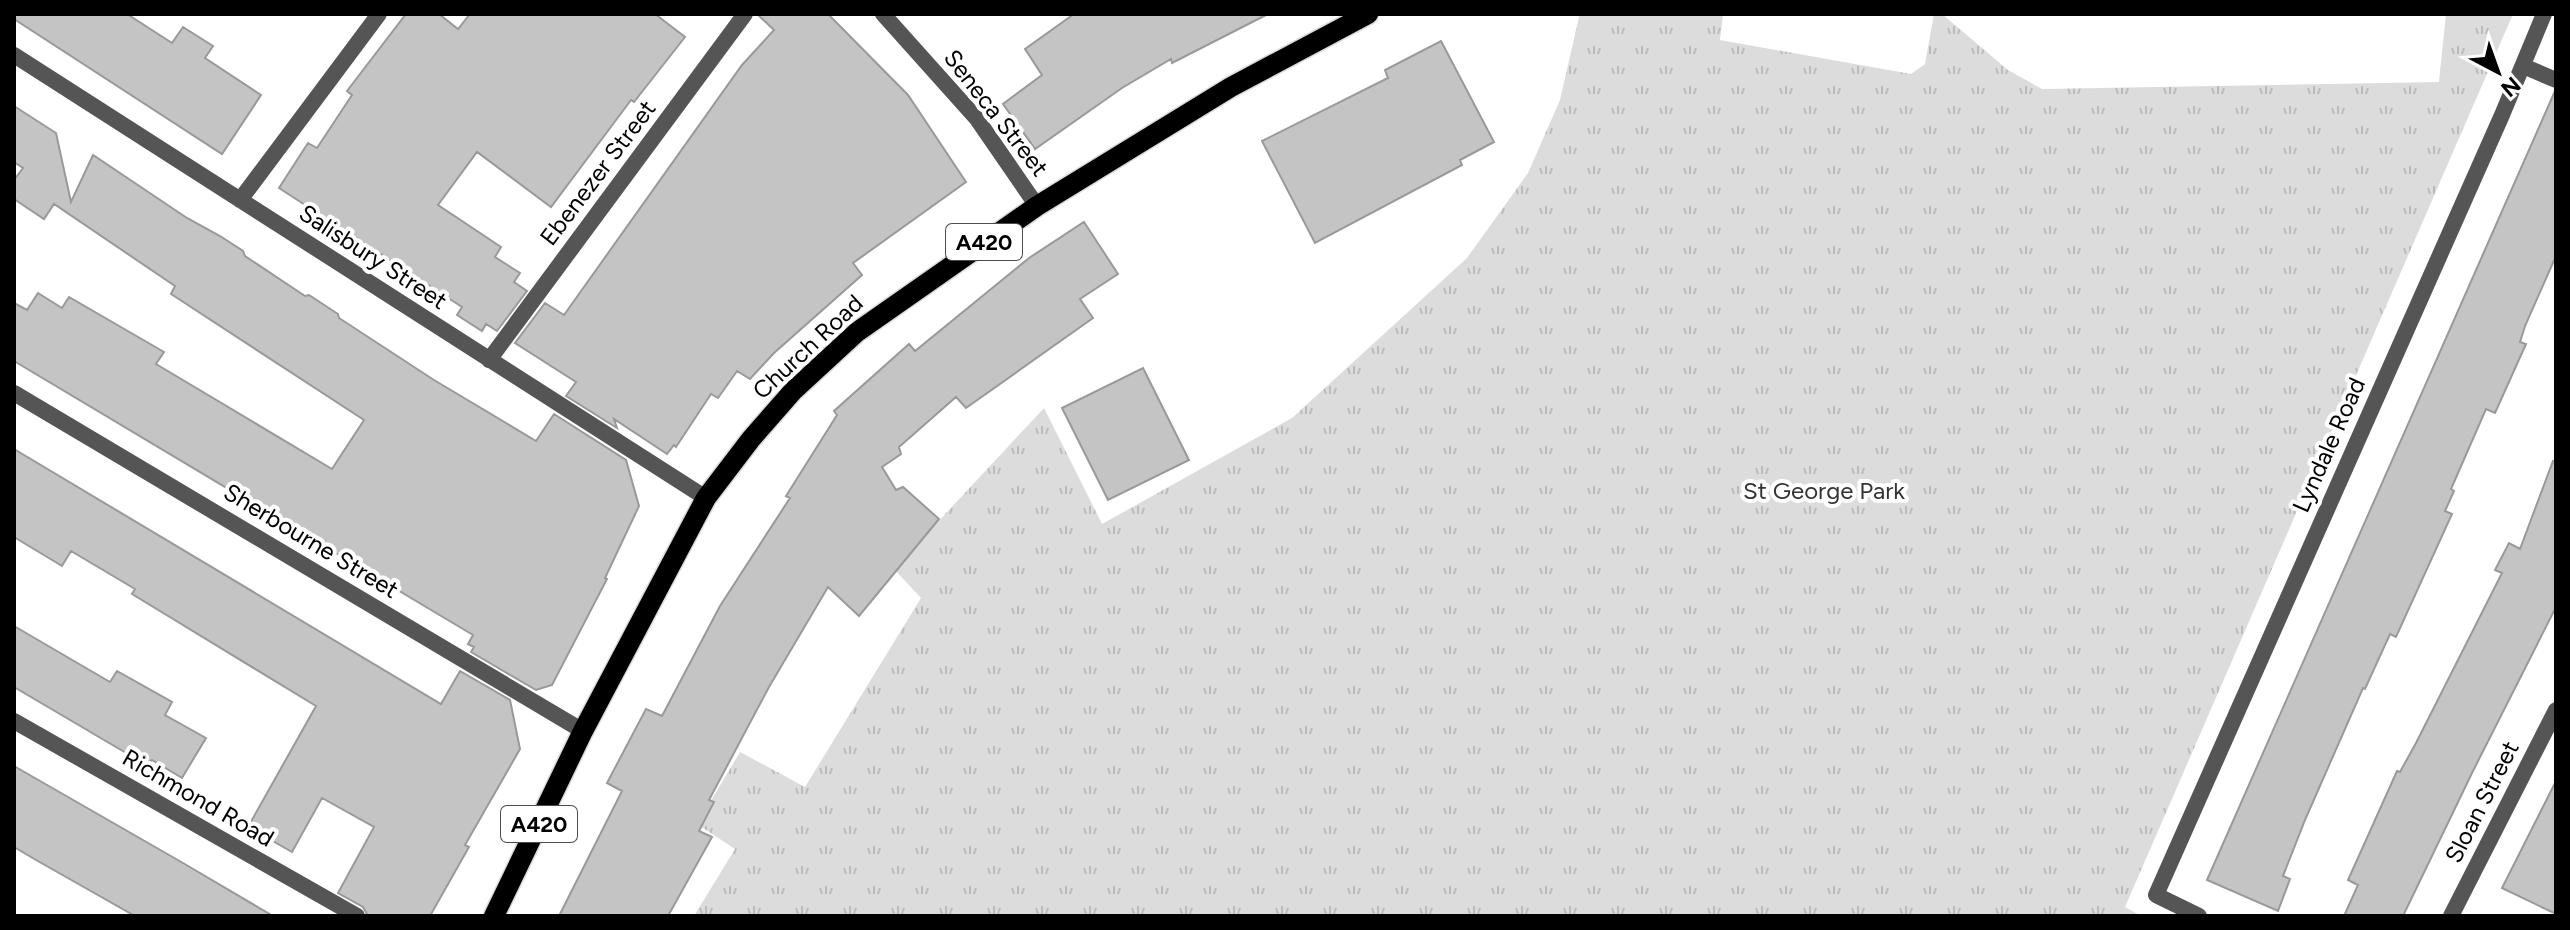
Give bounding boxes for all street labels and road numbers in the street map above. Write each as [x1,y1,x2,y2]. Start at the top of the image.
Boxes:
street label: Seneca Street [938,44,1055,182]
street label: Ebenezer Street [534,94,662,251]
street label: Salisbury Street [294,198,453,315]
road number: A420 [946,224,1022,260]
street label: Church Road [747,288,869,405]
street label: Lyndale Road [2286,373,2371,517]
street label: Sherbourne Street [219,477,404,604]
street label: Sloan Street [2439,736,2525,867]
street label: Richmond Road [117,743,279,853]
road number: A420 [501,806,577,842]

